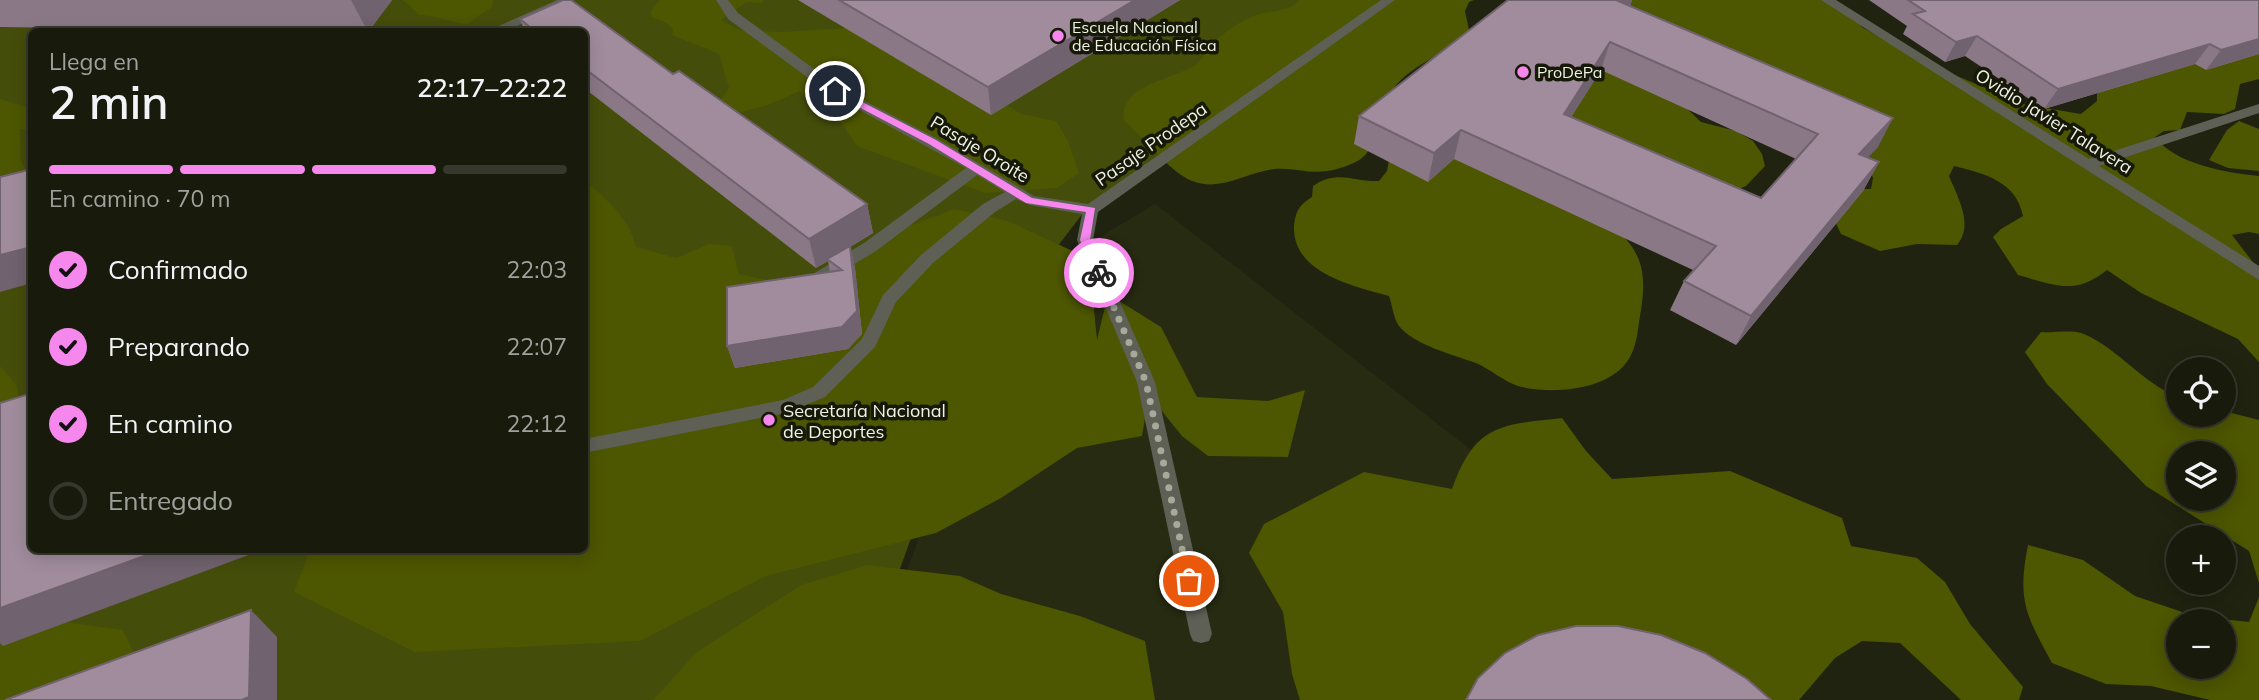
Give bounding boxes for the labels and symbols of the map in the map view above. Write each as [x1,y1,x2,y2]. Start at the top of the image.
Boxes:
place label: Escuela Nacional de Educación Física [1072,17,1217,55]
marker: Escuela Nacional de Educación Física [1050,28,1066,44]
pin [805,61,865,121]
place label: ProDePa [1537,62,1602,82]
street label: Ovidio Javier Talavera [1971,63,2137,179]
marker: ProDePa [1515,64,1531,80]
street label: Pasaje Prodepa [1091,97,1211,191]
street label: Pasaje Oroite [926,110,1034,188]
courier [1064,238,1134,308]
place label: Secretaría Nacional de Deportes [783,399,946,443]
marker: Secretaría Nacional de Deportes [761,412,777,428]
pin [1159,551,1219,611]

